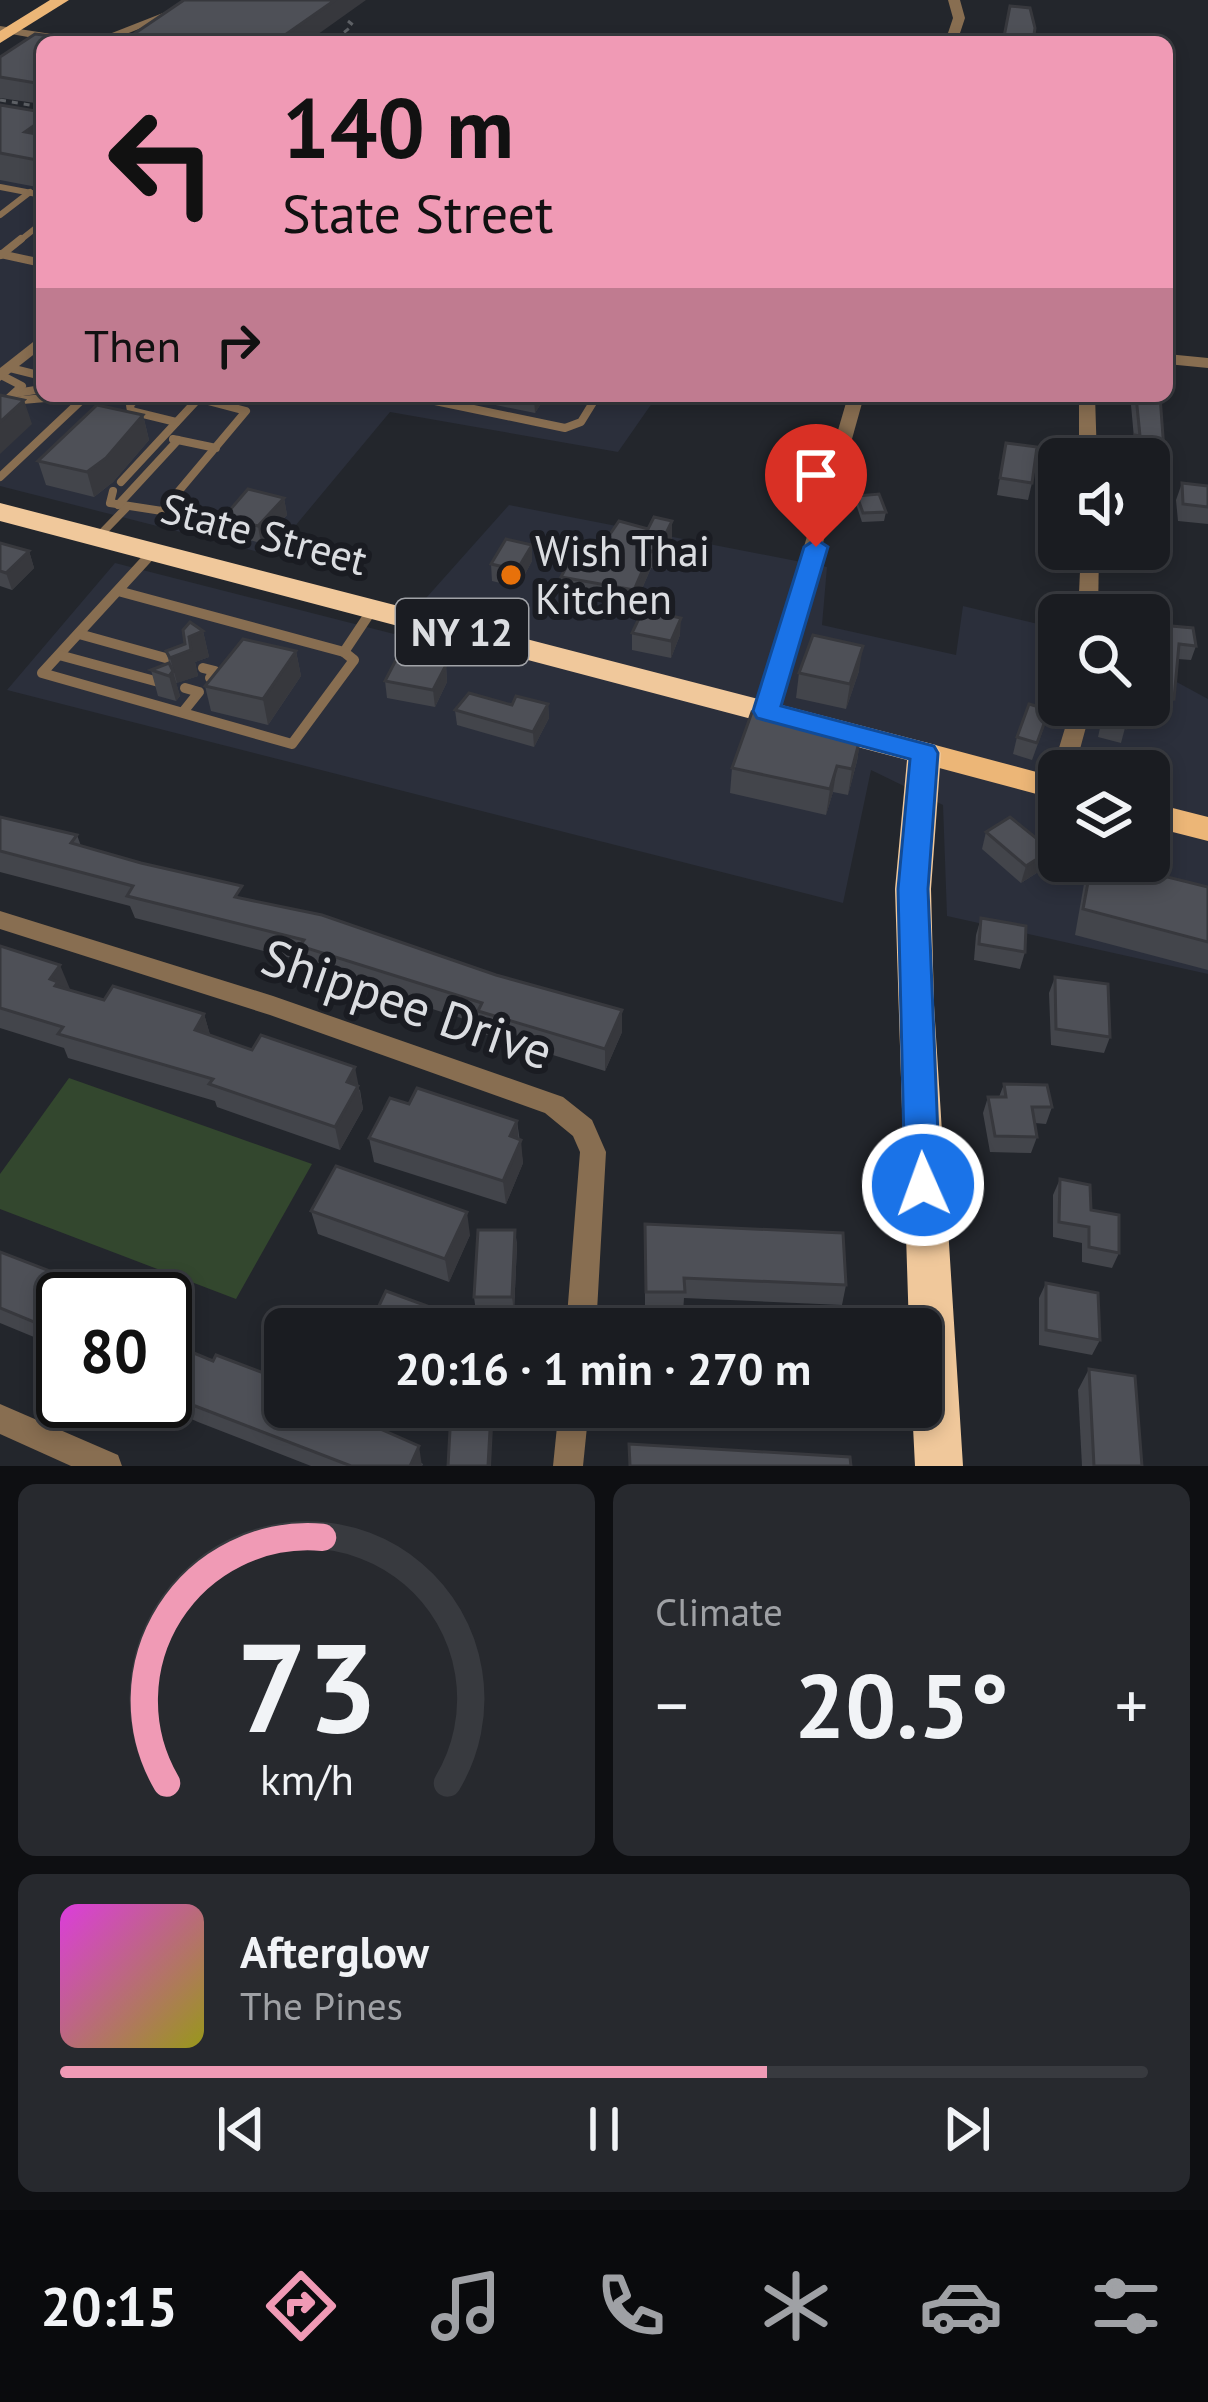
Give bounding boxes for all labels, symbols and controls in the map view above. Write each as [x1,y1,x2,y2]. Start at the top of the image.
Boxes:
text: 140 m [282,72,514,181]
icon: left [84,84,240,240]
text: State Street [282,178,553,248]
icon: right [205,312,271,378]
text: Then [84,316,181,374]
pin [765,424,867,547]
map controls [1038,438,1170,882]
button: sound [1038,438,1170,570]
icon: arrive [783,442,849,508]
street label: State Street [155,480,373,587]
place label: Wish Thai Kitchen [535,523,710,626]
marker: Wish Thai Kitchen [498,562,524,588]
button: search [1038,594,1170,726]
road number: NY 12 [396,599,528,665]
button: layers [1038,750,1170,882]
street label: Shippee Drive [253,923,561,1084]
position arrow [860,1122,986,1248]
speed limit sign: 80 [36,1272,192,1428]
text: 20:16 · 1 min · 270 m [395,1339,811,1397]
text: Climate [655,1586,783,1637]
text: 73 [236,1605,377,1766]
text: 20.5° [794,1646,1009,1763]
text: − [655,1662,688,1747]
text: + [1115,1662,1148,1747]
text: km/h [259,1751,354,1807]
text: Afterglow [240,1922,429,1980]
text: The Pines [240,1980,403,2031]
icon: previous [208,2096,274,2162]
icon: pause [571,2096,637,2162]
icon: next [934,2096,1000,2162]
icon: directions [259,2264,343,2348]
icon: music [424,2264,508,2348]
icon: phone [589,2264,673,2348]
icon: climate [754,2264,838,2348]
icon: car [919,2264,1003,2348]
icon: filters [1084,2264,1168,2348]
text: 20:15 [41,2271,178,2341]

